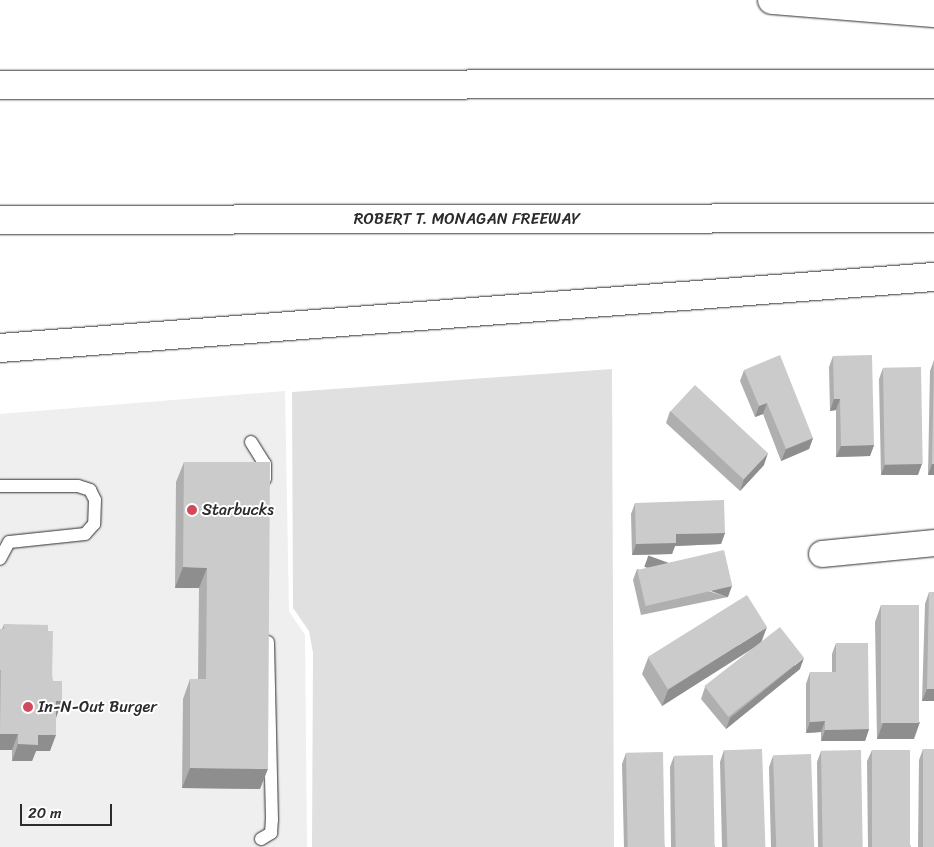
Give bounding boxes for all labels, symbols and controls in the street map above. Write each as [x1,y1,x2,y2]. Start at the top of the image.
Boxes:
street label: ROBERT T. MONAGAN FREEWAY [353,209,581,229]
place label: Starbucks [202,500,274,520]
marker: Starbucks [186,504,198,516]
place label: In-N-Out Burger [38,697,157,717]
marker: In-N-Out Burger [22,701,34,713]
scale bar [22,794,115,826]
text: 20 m [28,800,62,826]

